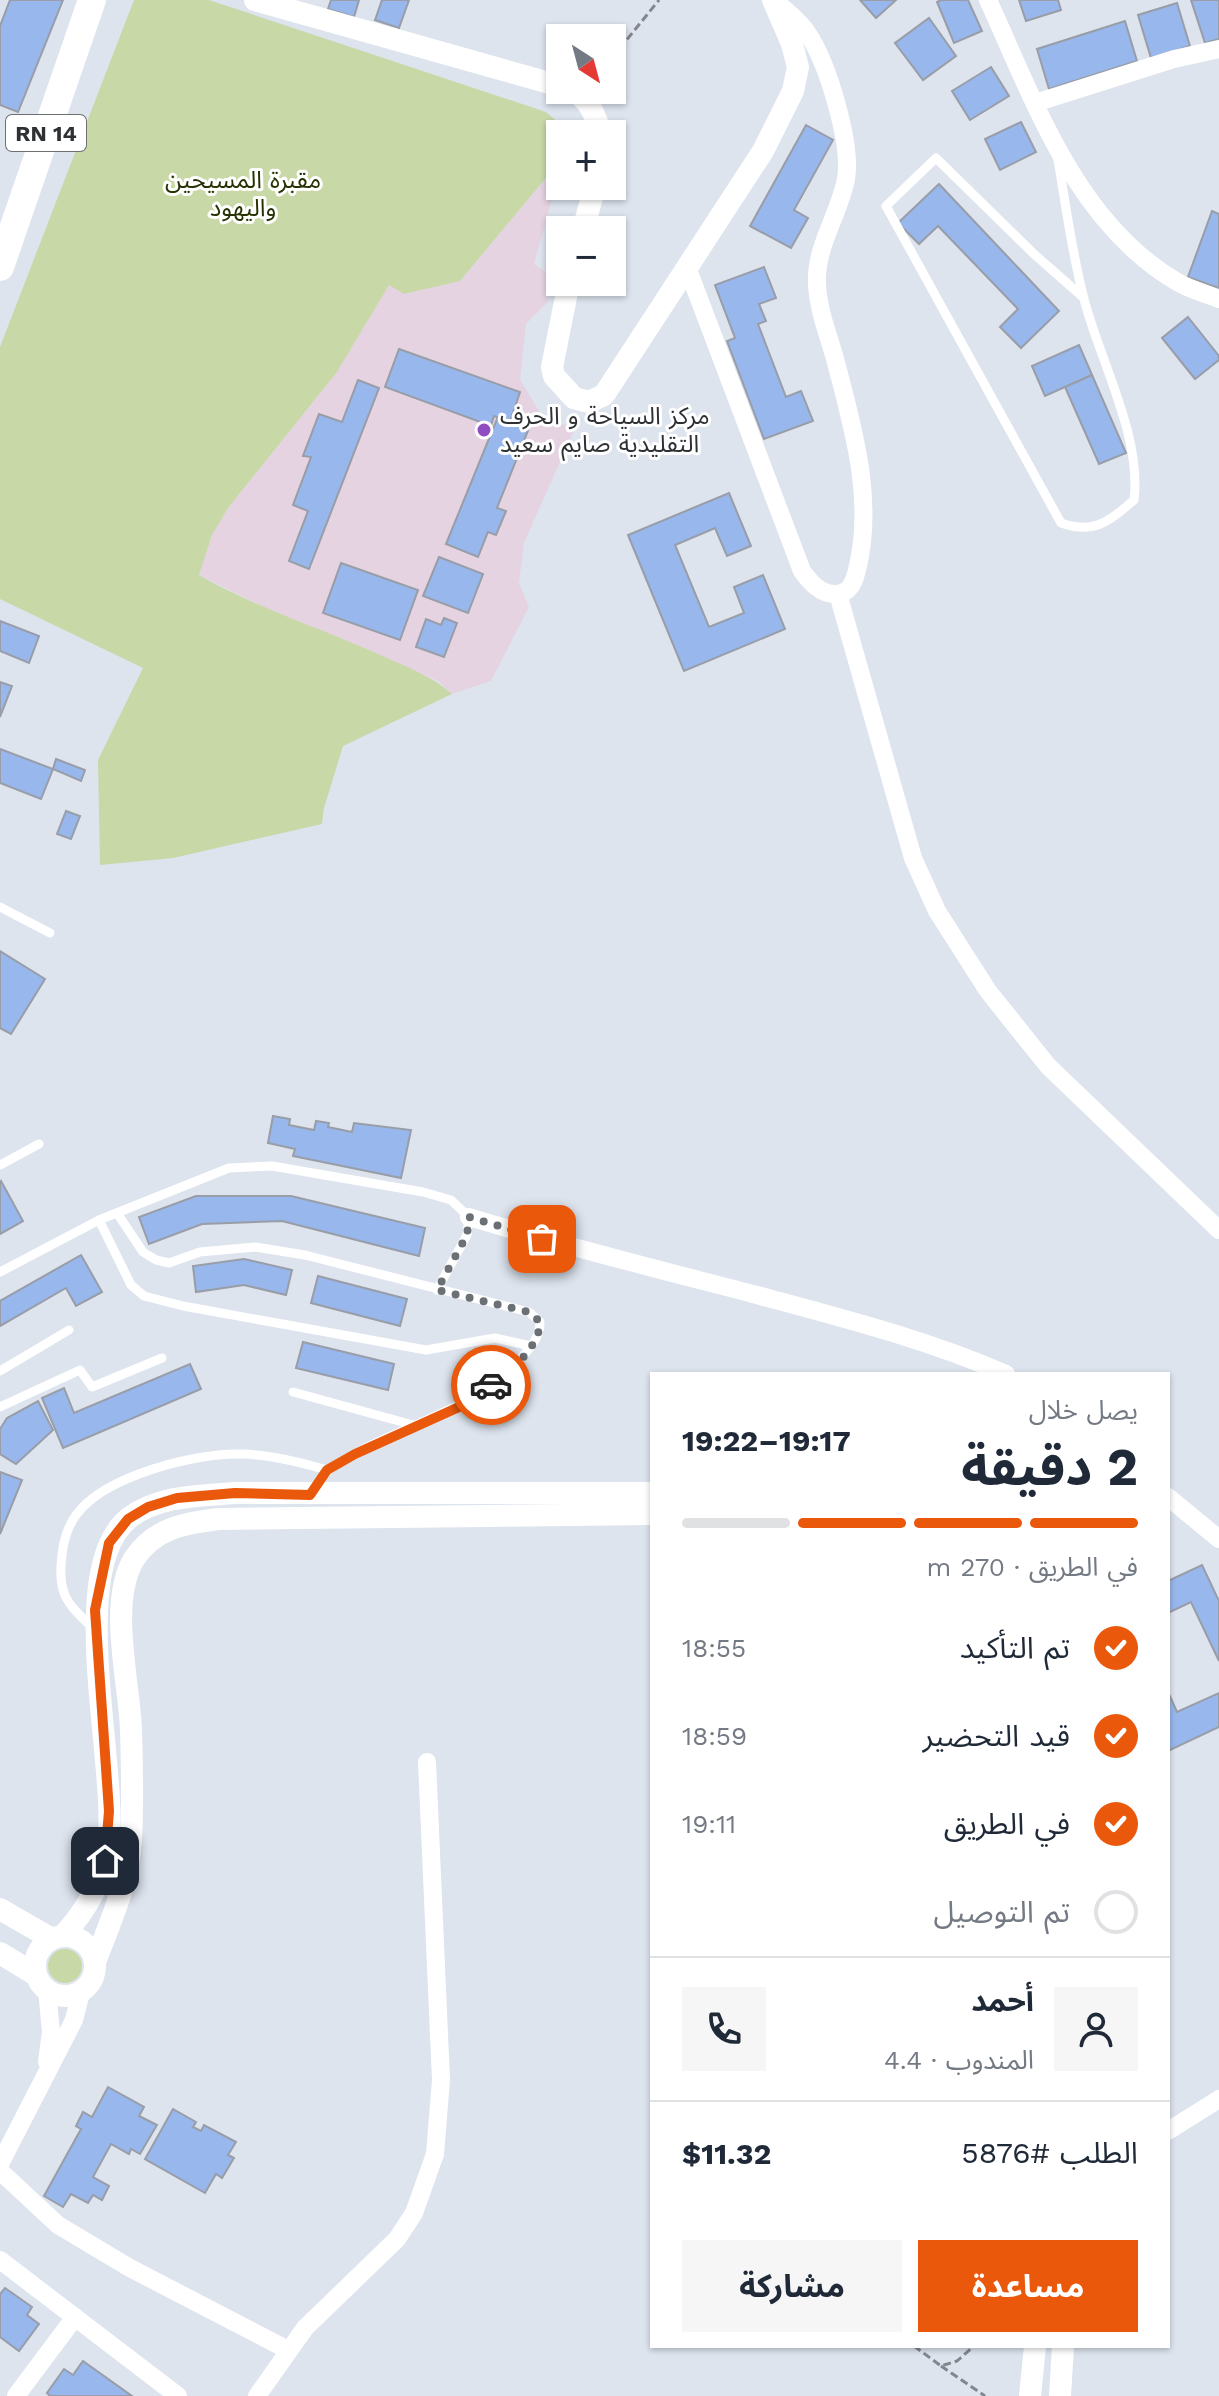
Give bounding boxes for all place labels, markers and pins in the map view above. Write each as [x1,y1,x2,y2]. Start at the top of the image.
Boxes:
place label: مركز السياحة و الحرف التقليدية صايم سعيد [500,402,710,461]
marker: مركز السياحة و الحرف التقليدية صايم سعيد [475,421,493,439]
pin [508,1205,576,1273]
pin [71,1827,139,1895]

